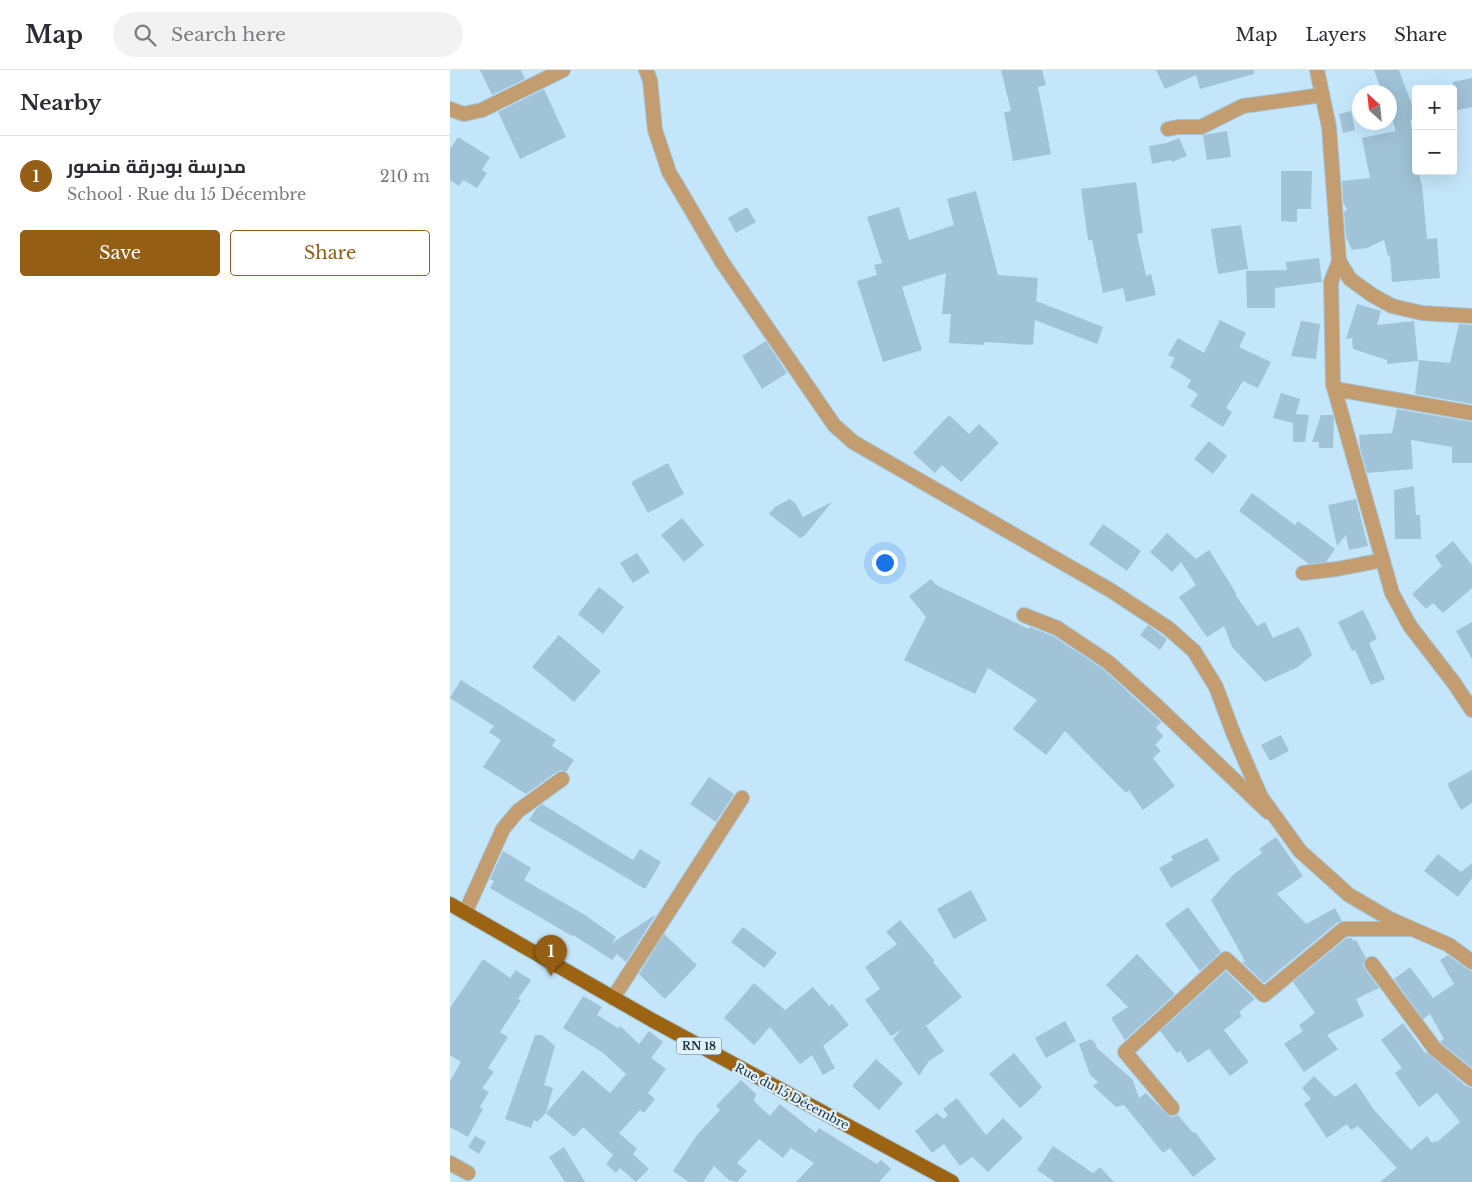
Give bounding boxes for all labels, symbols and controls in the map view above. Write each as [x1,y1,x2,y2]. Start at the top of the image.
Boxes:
search box [113,12,463,57]
text: Map [25,20,83,49]
icon: search [131,21,159,49]
text: Search here [171,23,286,46]
text: Map [1236,24,1277,46]
text: Layers [1305,24,1366,46]
text: Share [1394,24,1447,46]
north arrow [1352,85,1397,130]
map controls [1412,85,1457,175]
button: + [1412,85,1457,130]
text: Nearby [20,90,101,116]
button: − [1412,130,1457,175]
text: مدرسة بودرقة منصور [67,155,246,178]
text: 1 [33,166,39,186]
text: 210 m [380,166,430,186]
text: School · Rue du 15 Décembre [67,184,306,204]
button: Save [20,230,220,276]
button: Share [230,230,430,276]
your location [872,550,898,576]
pin: 1 [535,935,567,976]
road number: RN 18 [676,1038,722,1054]
street label: Rue du 15 Décembre [732,1060,852,1132]

